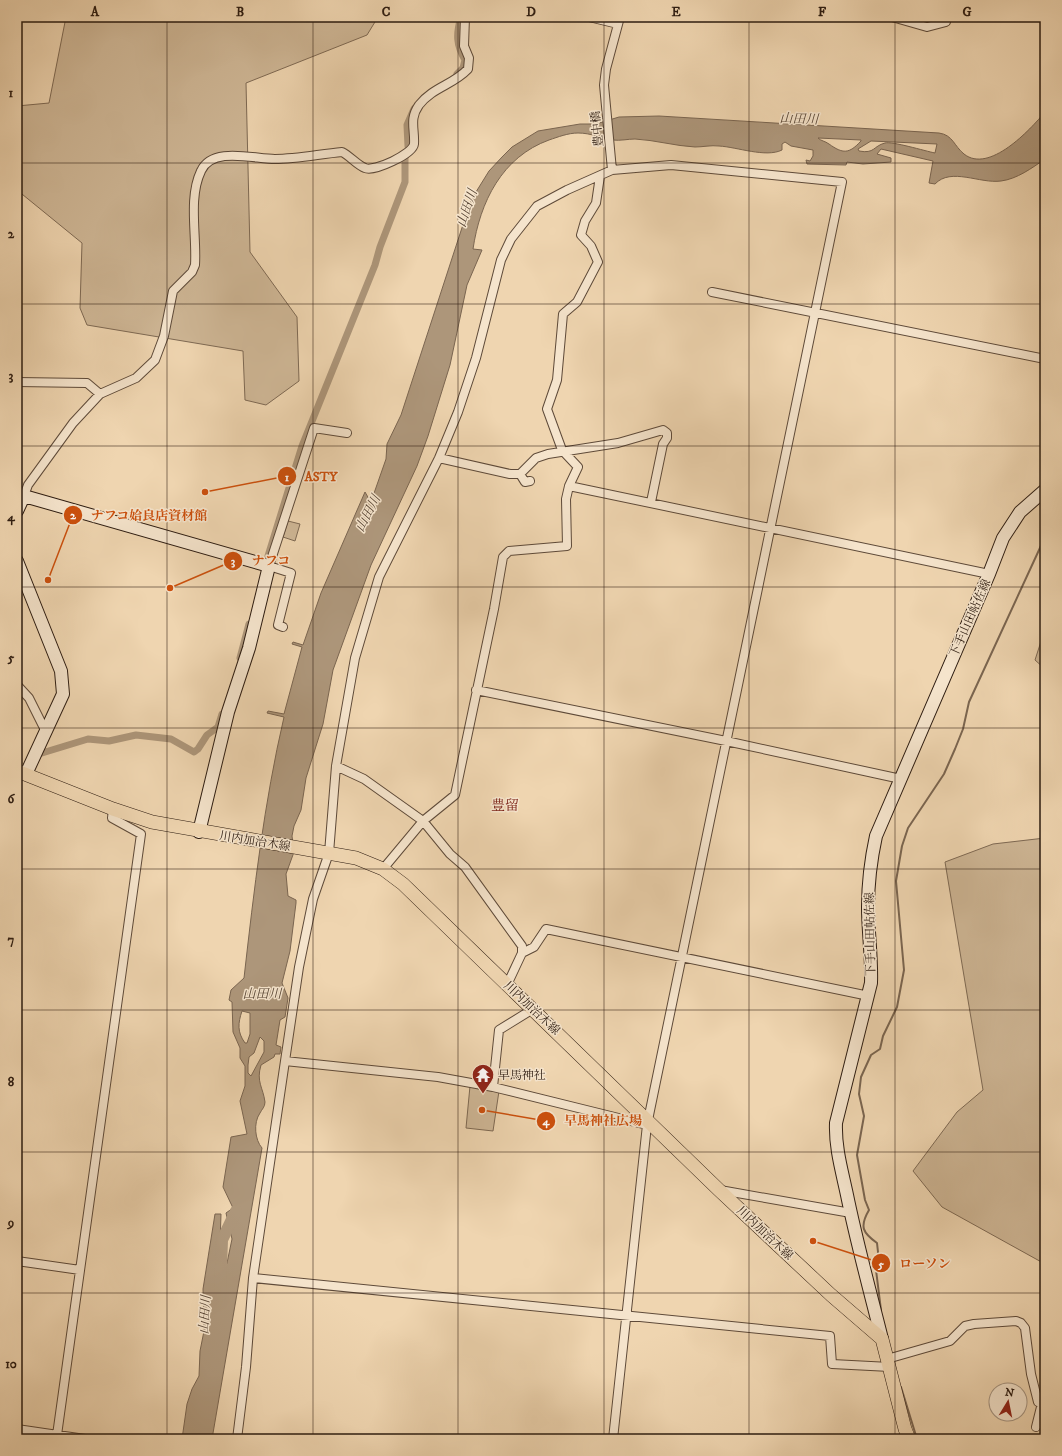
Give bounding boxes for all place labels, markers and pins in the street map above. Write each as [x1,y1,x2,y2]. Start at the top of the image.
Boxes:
callout: ASTY [277,464,346,489]
callout: ナフコ姶良店資材館 [63,503,216,528]
callout: ナフコ [223,548,298,573]
temple icon: 早馬神社 [470,1062,496,1095]
place label: 早馬神社 [498,1068,546,1083]
callout: 早馬神社広場 [536,1108,650,1133]
callout: ローソン [871,1251,959,1276]

